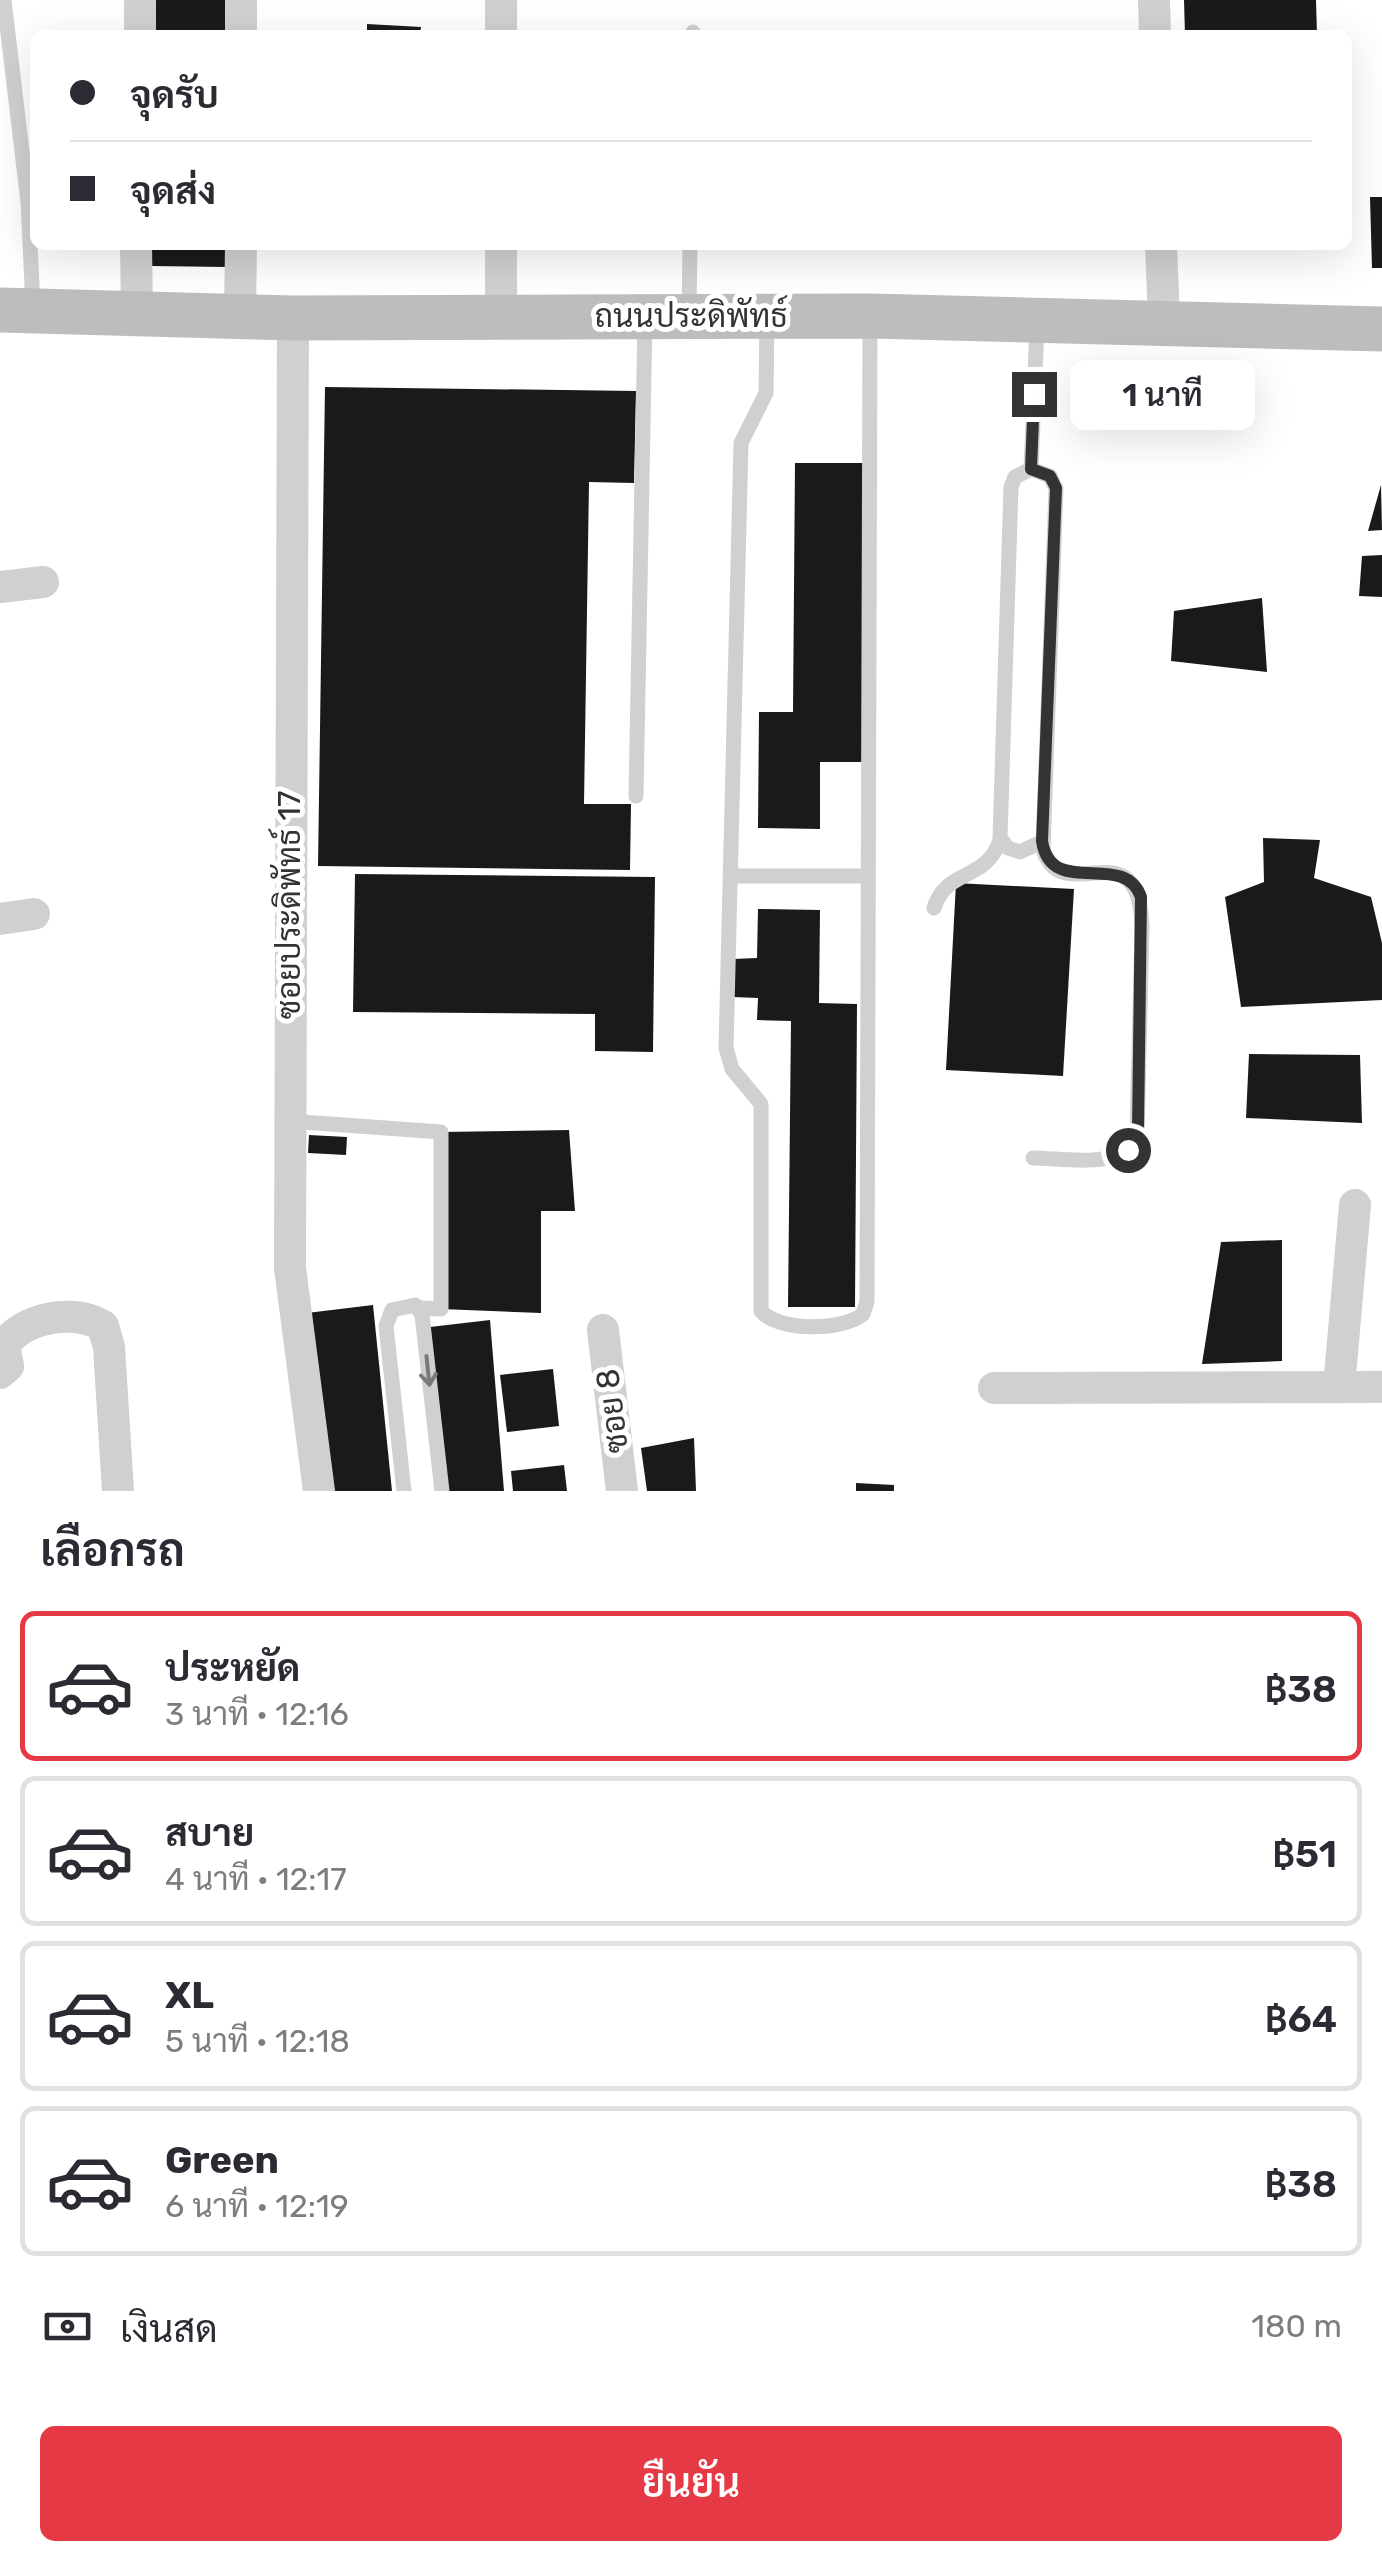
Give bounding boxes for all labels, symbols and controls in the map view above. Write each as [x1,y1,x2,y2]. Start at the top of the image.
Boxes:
text: จุดรับ [130,72,219,118]
text: จุดส่ง [130,168,216,214]
street label: ถนนประดิพัทธ์ [594,295,788,335]
callout: 1 นาที [1069,359,1254,429]
route end [1012,372,1057,417]
text: 1 นาที [1122,376,1203,414]
street label: ซอยประดิพัทธ์ 17 [268,791,308,1019]
route start [1106,1128,1151,1173]
one-way arrow [419,1354,438,1386]
street label: ซอย 8 [588,1367,636,1455]
text: เลือกรถ [40,1524,185,1577]
icon: car [45,1641,135,1731]
text: ประหยัด [165,1645,300,1691]
text: ฿38 [1264,1666,1337,1712]
text: 3 นาที · 12:16 [165,1695,349,1733]
icon: car [45,1806,135,1896]
text: สบาย [165,1810,254,1856]
text: ฿51 [1272,1831,1337,1877]
text: 4 นาที · 12:17 [165,1860,347,1898]
icon: car [45,1971,135,2061]
text: XL [165,1972,214,2018]
text: ฿64 [1265,1996,1337,2042]
text: 5 นาที · 12:18 [165,2022,350,2060]
icon: car [45,2136,135,2226]
text: Green [165,2137,279,2183]
text: ฿38 [1264,2161,1337,2207]
text: 6 นาที · 12:19 [165,2187,349,2225]
icon: cash [40,2299,95,2354]
text: เงินสด [120,2306,218,2352]
text: 180 m [1251,2307,1342,2345]
button: ยืนยัน [40,2426,1342,2541]

